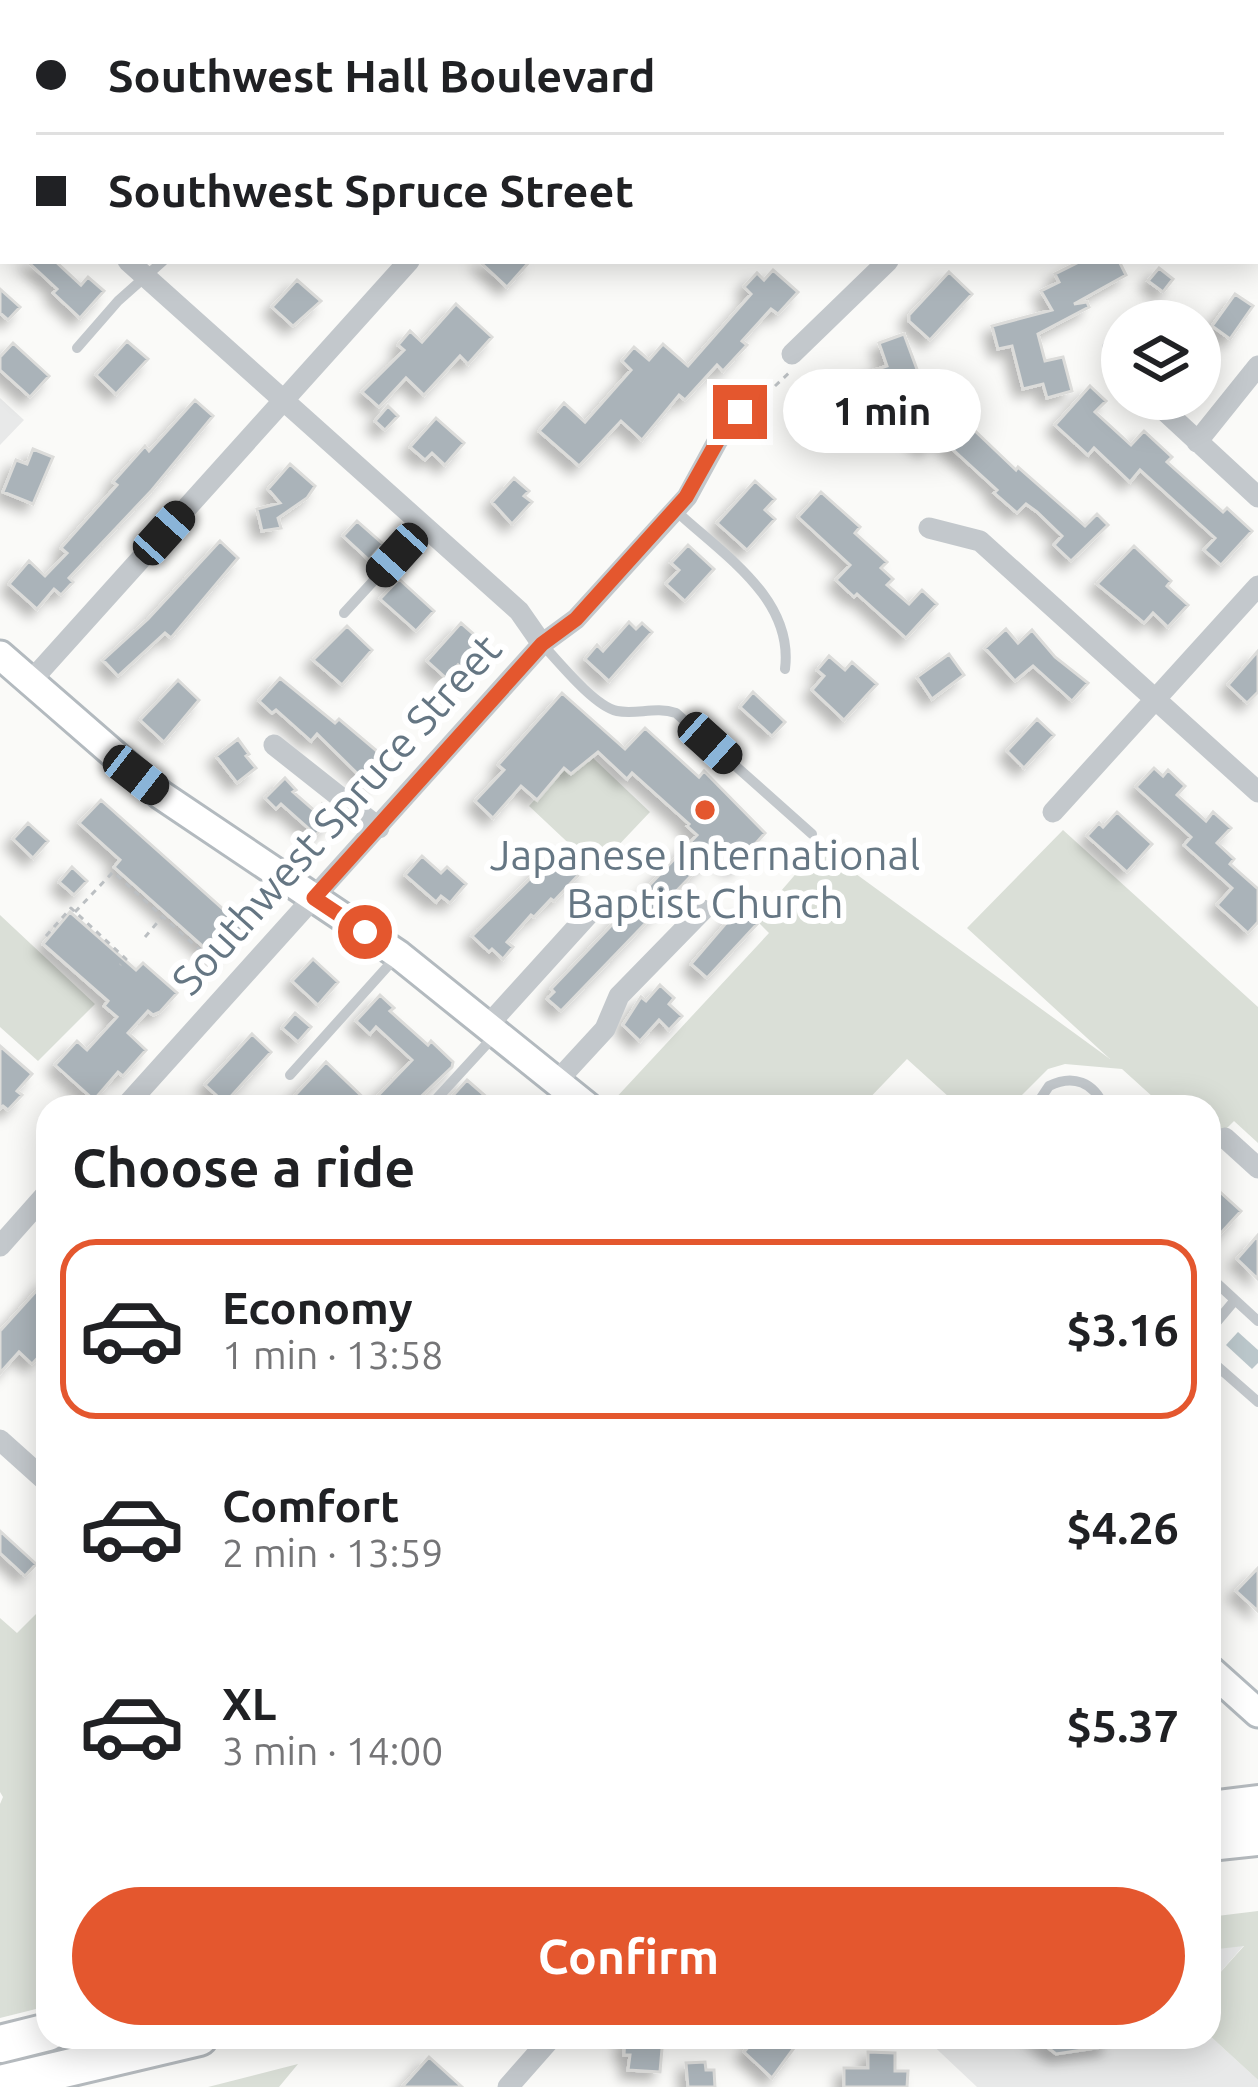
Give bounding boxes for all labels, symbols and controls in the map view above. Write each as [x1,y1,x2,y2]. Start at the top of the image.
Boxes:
text: Southwest Hall Boulevard [108,50,655,101]
text: Southwest Spruce Street [108,165,634,216]
map controls [1101,300,1221,420]
button: layers [1101,300,1221,420]
callout: 1 min [782,370,980,454]
route end [713,385,767,439]
text: 1 min [833,389,931,432]
car [127,494,201,572]
car [360,516,434,594]
street label: Southwest Spruce Street [162,625,510,1003]
car [671,706,749,780]
car [97,739,175,811]
marker: Japanese International Baptist Church [692,797,718,823]
place label: Japanese International Baptist Church [490,831,920,926]
route start [338,905,392,959]
text: Choose a ride [72,1137,415,1197]
icon: car [78,1275,186,1383]
text: Economy [222,1282,413,1333]
text: $3.16 [1066,1304,1179,1355]
text: 1 min · 13:58 [222,1333,443,1376]
icon: car [78,1473,186,1581]
text: Comfort [222,1480,399,1531]
text: $4.26 [1066,1502,1179,1553]
text: 2 min · 13:59 [222,1531,443,1574]
icon: car [78,1671,186,1779]
text: XL [222,1678,276,1729]
text: $5.37 [1066,1700,1179,1751]
text: 3 min · 14:00 [222,1729,443,1772]
button: Confirm [72,1887,1185,2025]

